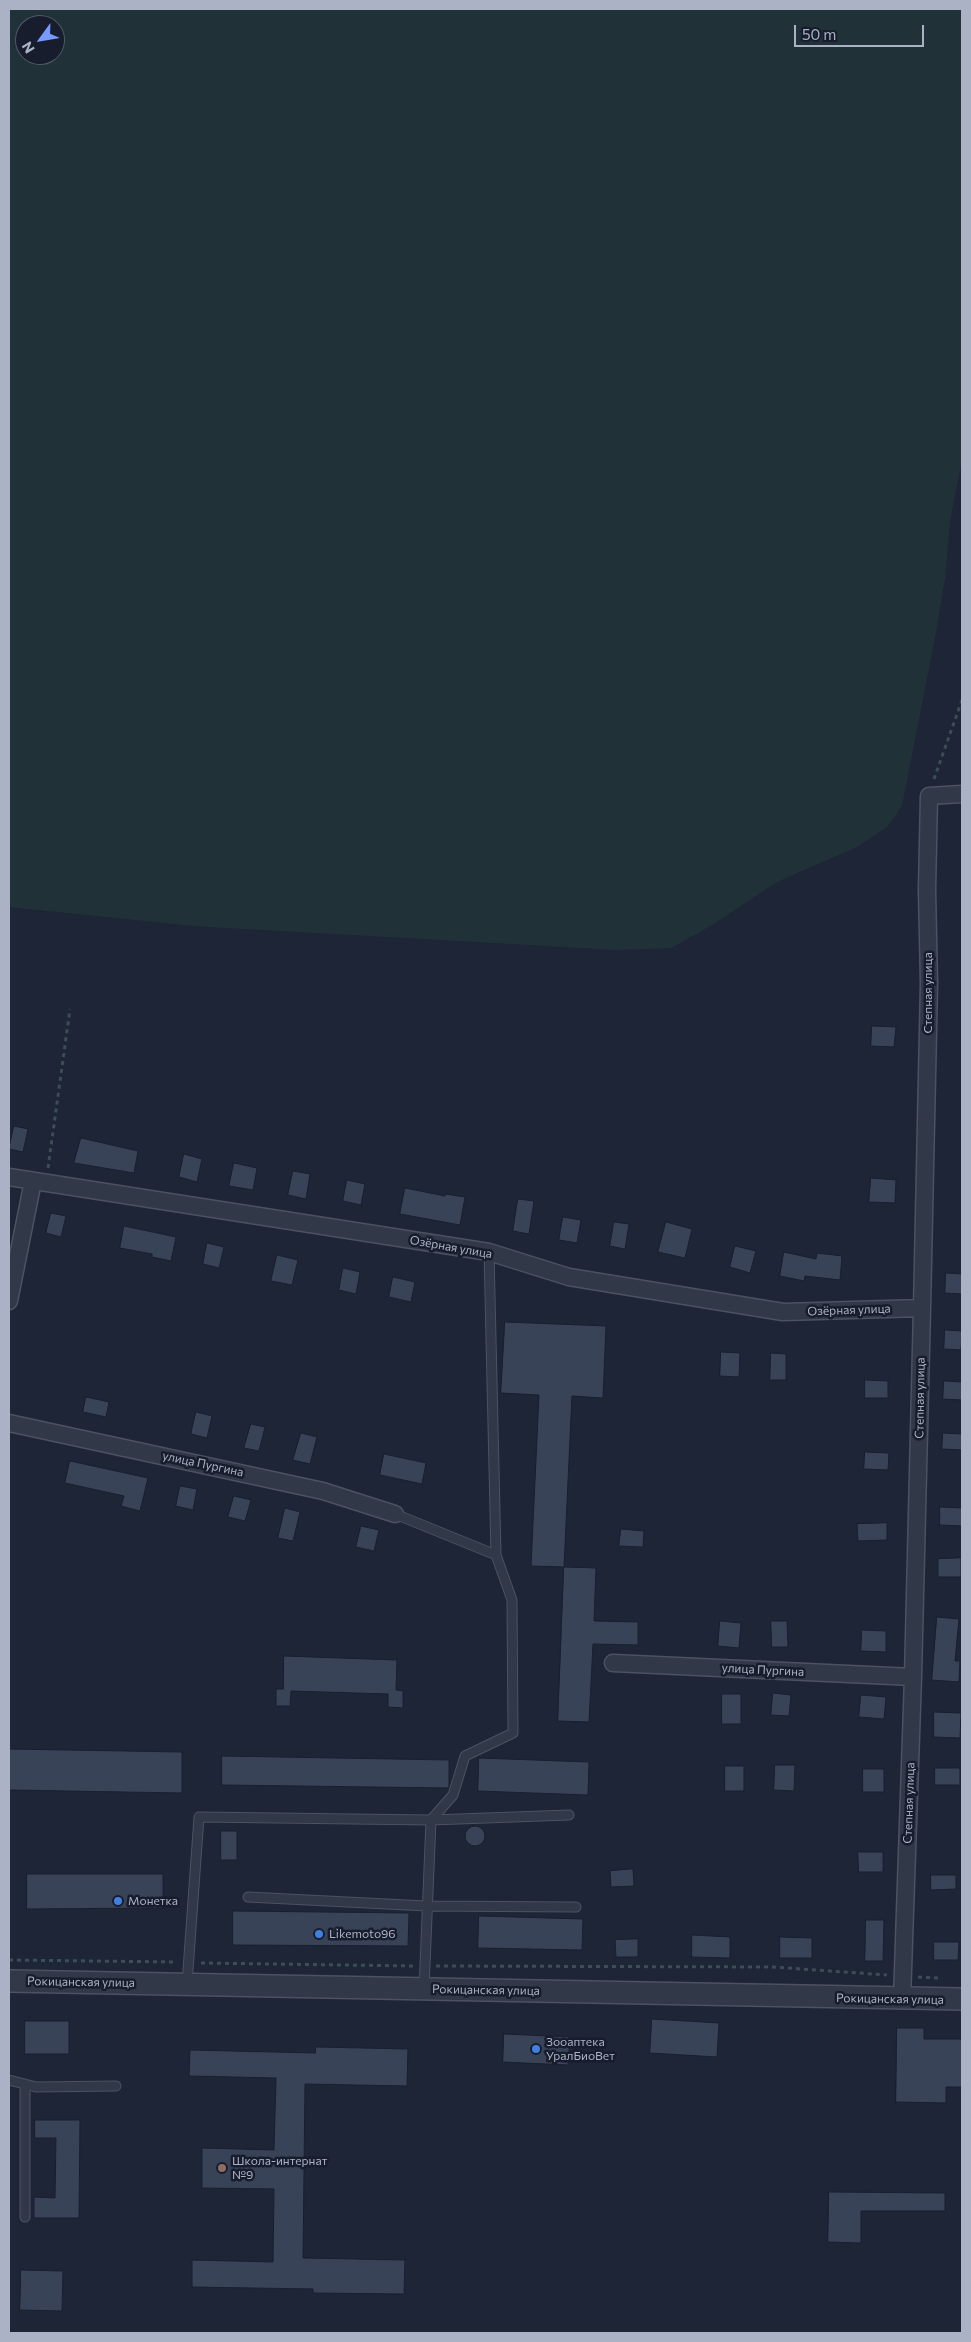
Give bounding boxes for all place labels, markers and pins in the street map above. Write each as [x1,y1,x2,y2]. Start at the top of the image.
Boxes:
place label: Монетка [128,1894,178,1908]
marker: Монетка [112,1895,124,1907]
place label: Likemoto96 [329,1927,396,1941]
marker: Likemoto96 [313,1928,325,1940]
place label: Зооаптека УралБиоВет [546,2035,615,2063]
marker: Зооаптека УралБиоВет [530,2043,542,2055]
place label: Школа-интернат №9 [232,2154,327,2182]
marker: Школа-интернат №9 [216,2162,228,2174]

